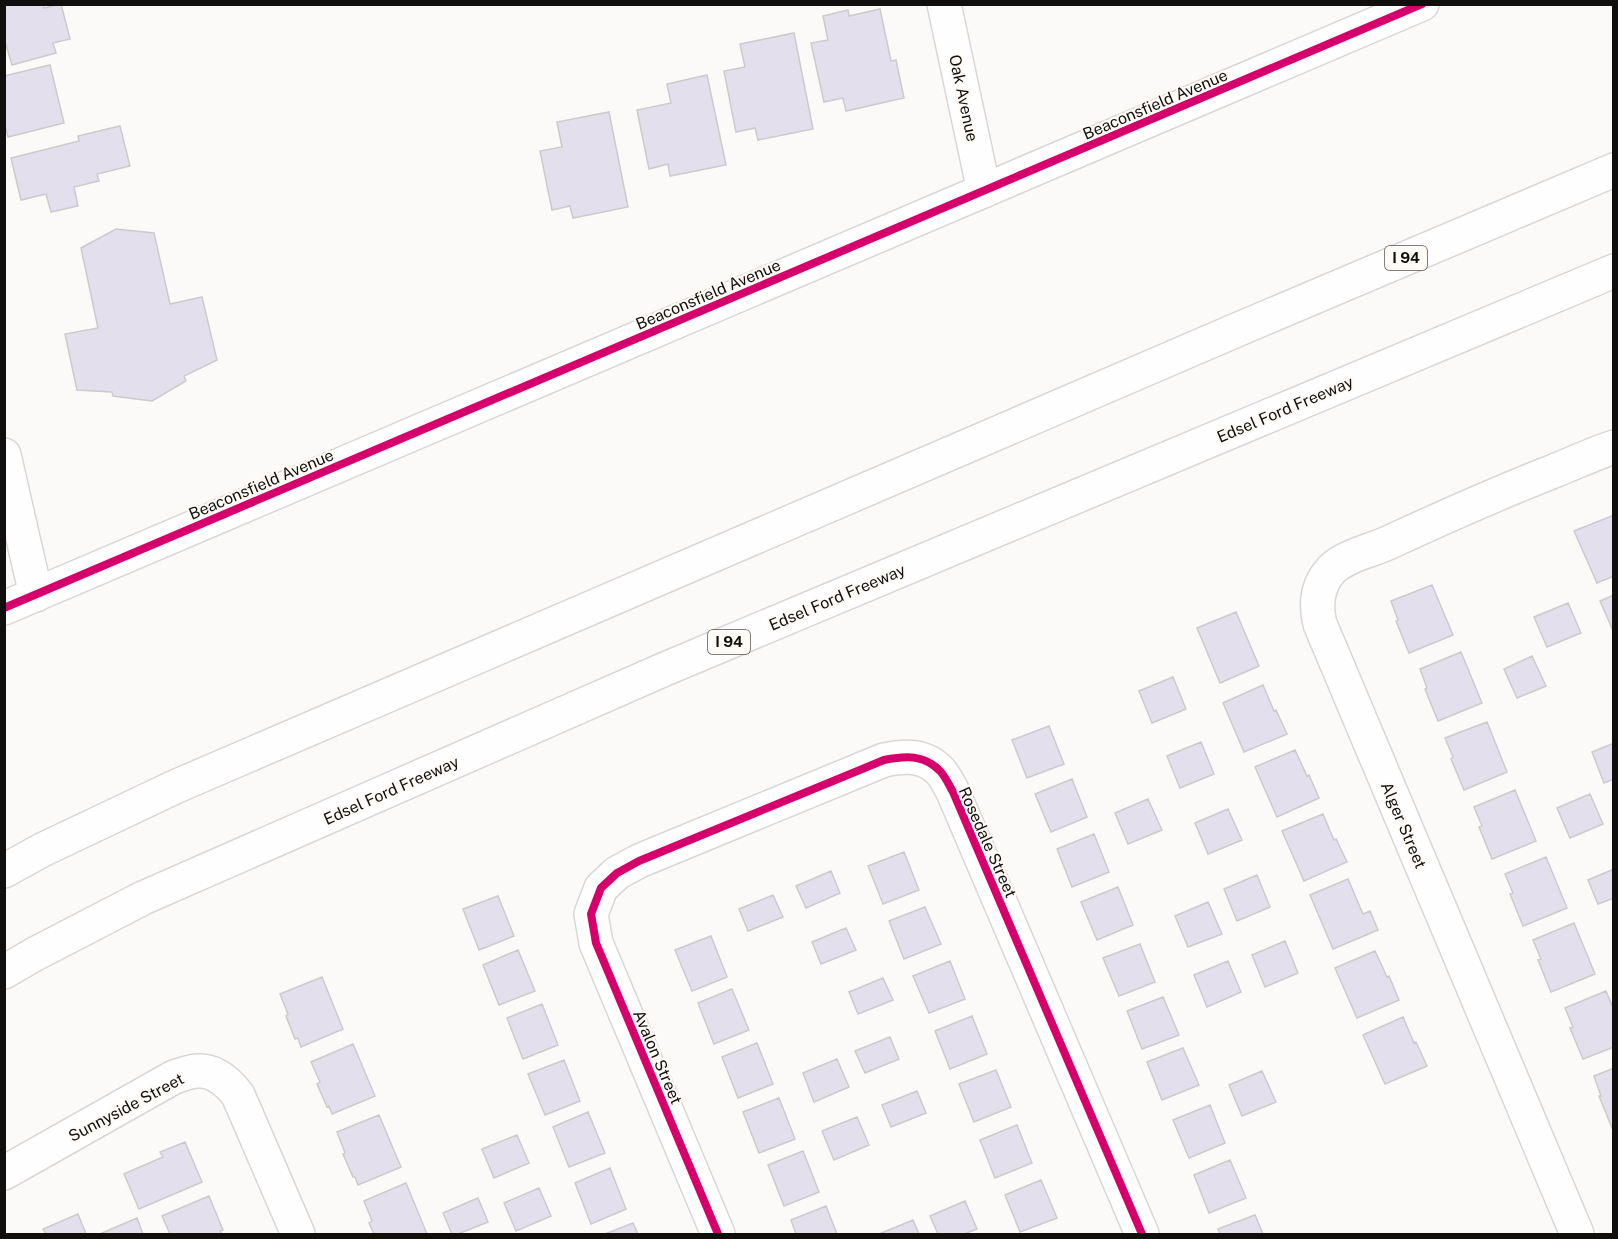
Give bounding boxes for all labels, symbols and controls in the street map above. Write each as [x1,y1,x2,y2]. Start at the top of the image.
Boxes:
street label: Oak Avenue [945,53,982,143]
street label: Beaconsfield Avenue [1080,65,1230,144]
road number: I 94 [1385,246,1427,270]
street label: Beaconsfield Avenue [633,255,783,334]
street label: Edsel Ford Freeway [1214,372,1357,447]
street label: Beaconsfield Avenue [186,445,336,524]
street label: Edsel Ford Freeway [766,560,909,635]
road number: I 94 [708,630,750,654]
street label: Edsel Ford Freeway [321,752,462,829]
street label: Alger Street [1377,779,1430,871]
street label: Rosedale Street [955,784,1020,900]
street label: Avalon Street [629,1007,686,1107]
street label: Sunnyside Street [65,1069,187,1146]

